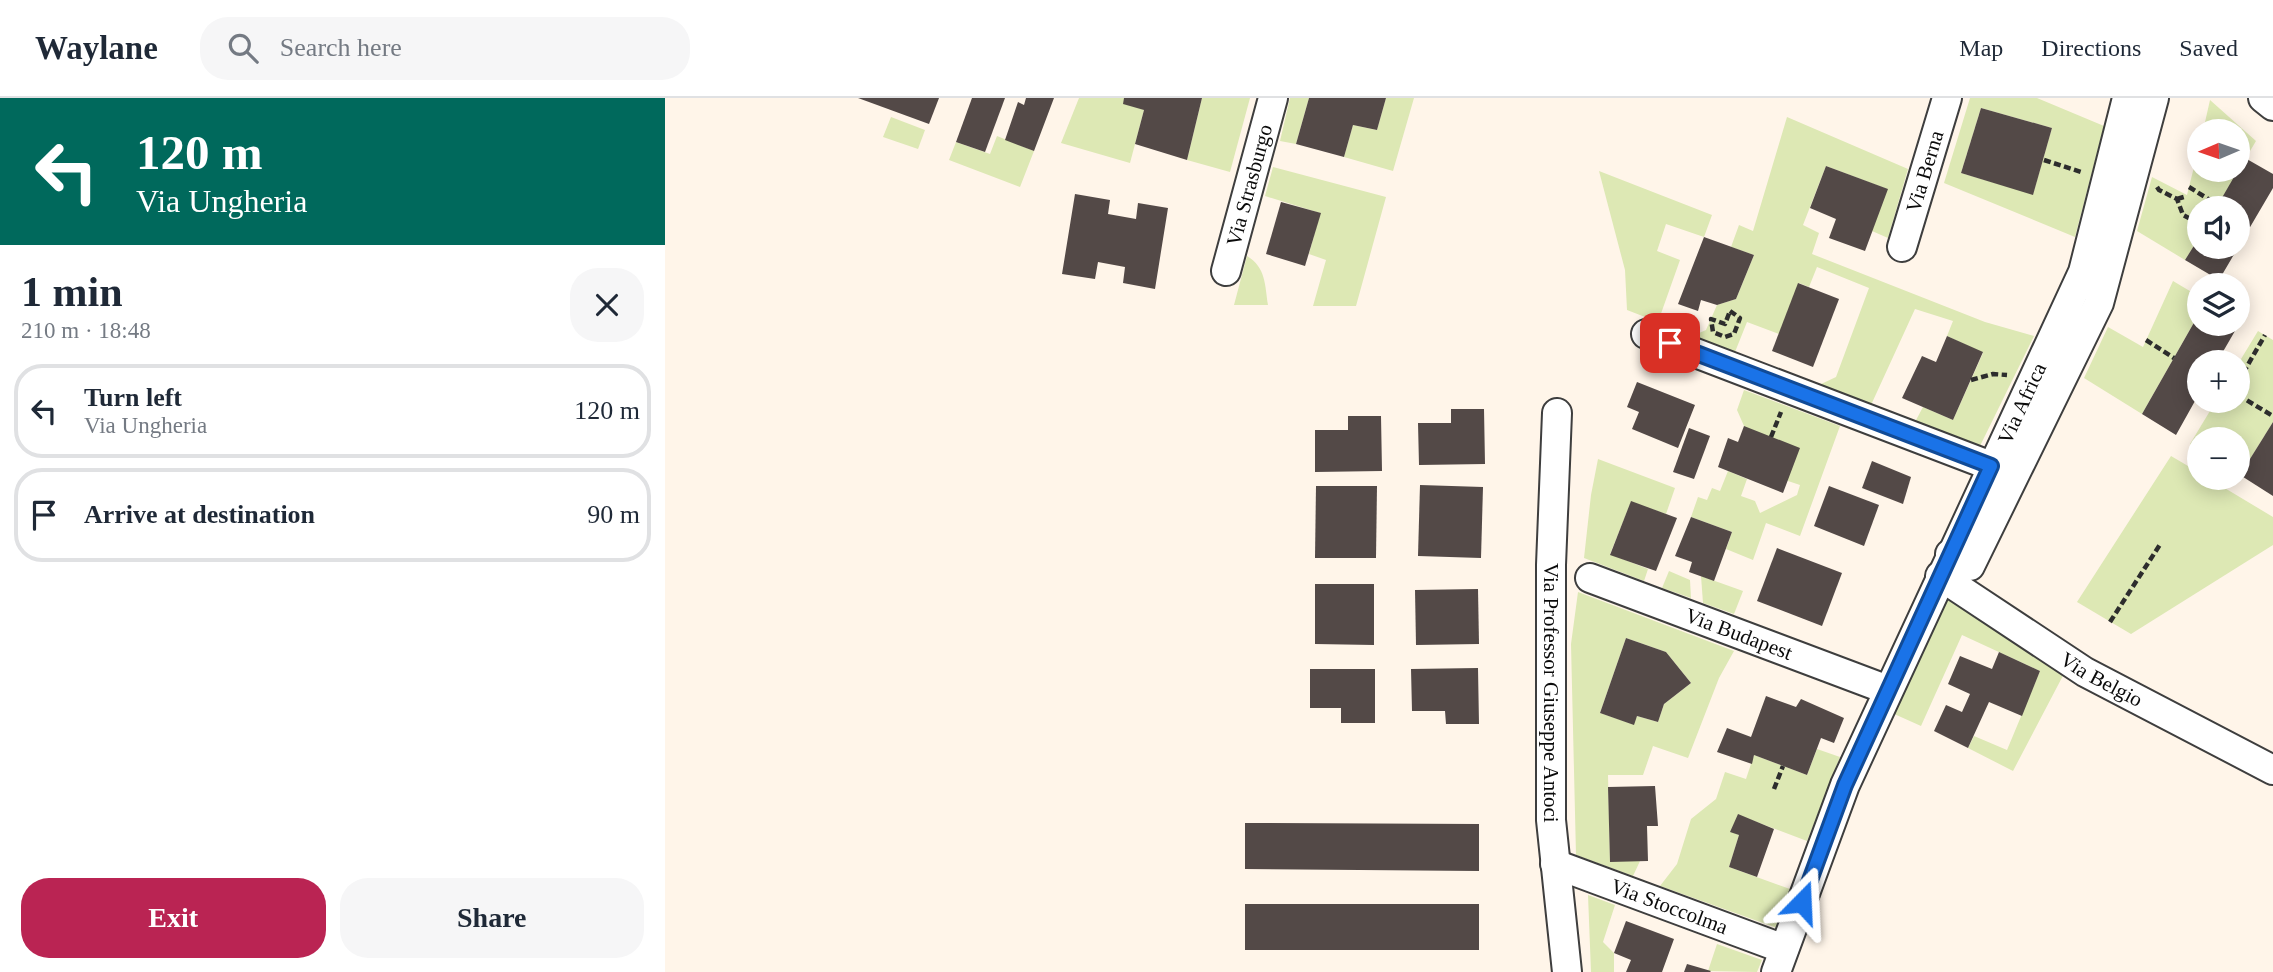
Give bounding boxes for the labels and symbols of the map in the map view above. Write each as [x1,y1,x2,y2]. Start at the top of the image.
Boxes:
north arrow [2187,119,2251,182]
street label: Via Strasburgo [1221,122,1277,249]
street label: Via Berna [1901,127,1949,215]
pin [1640,313,1700,373]
street label: Via Africa [1993,358,2051,448]
street label: Via Professor Giuseppe Antoci [1539,563,1563,823]
street label: Via Budapest [1682,603,1796,665]
street label: Via Belgio [2056,647,2147,712]
position arrow [1765,865,1839,939]
street label: Via Stoccolma [1608,874,1732,939]

